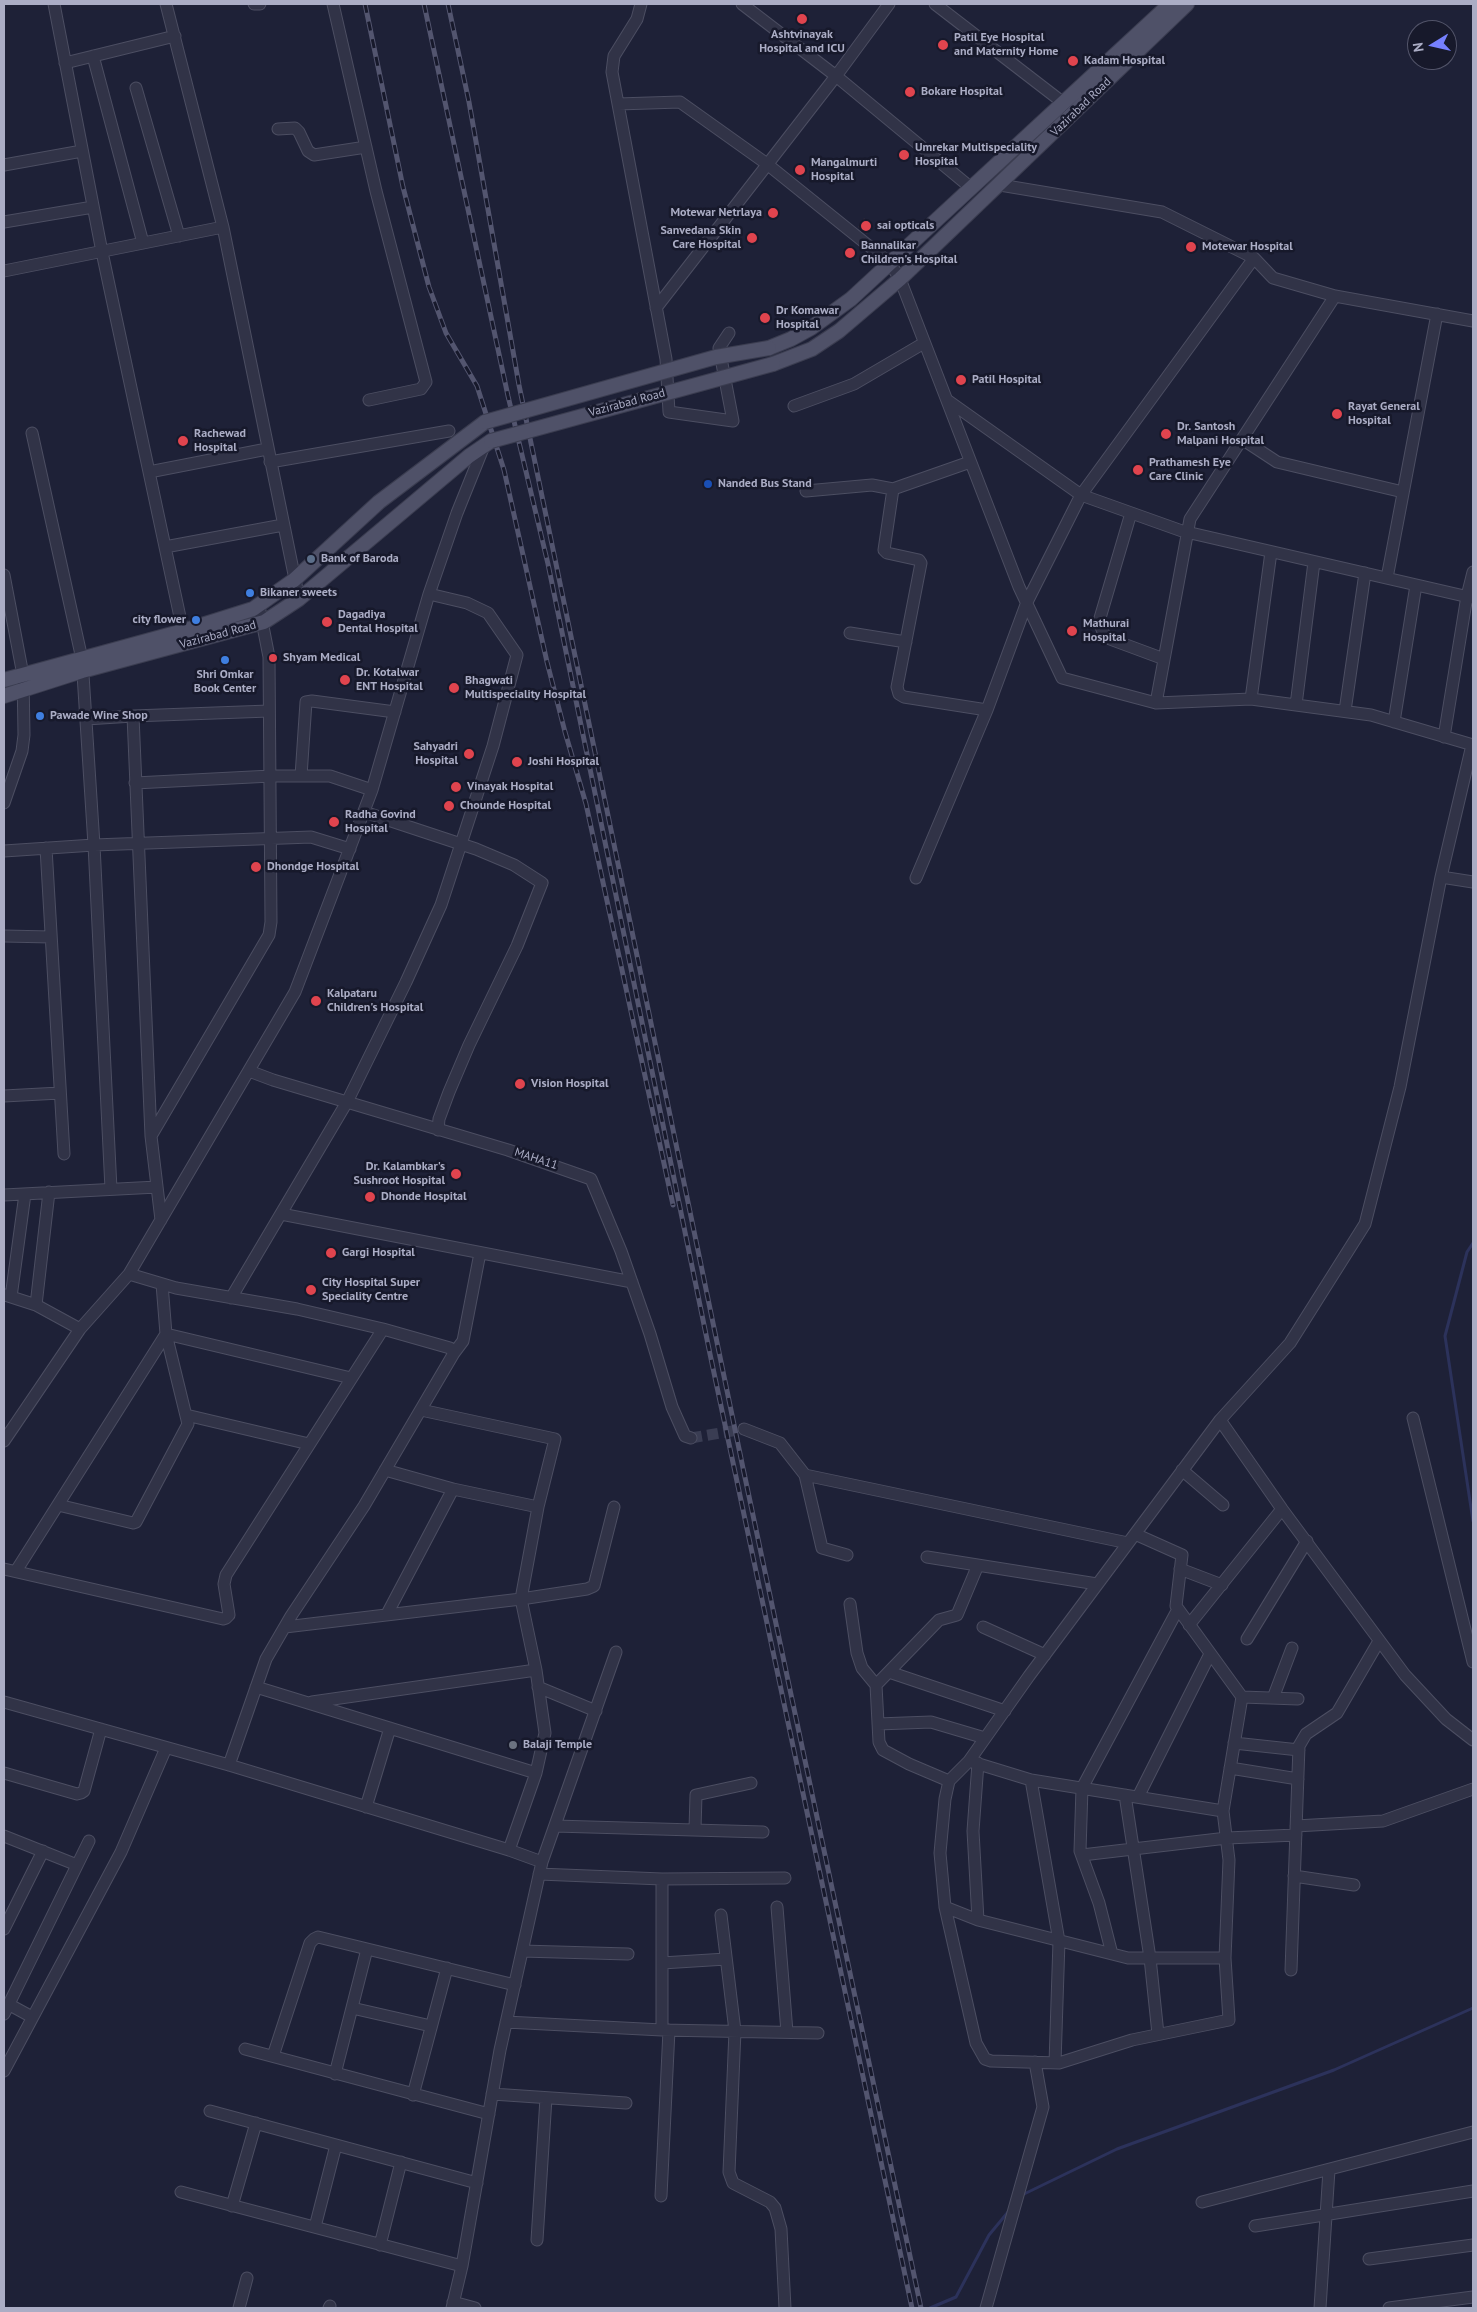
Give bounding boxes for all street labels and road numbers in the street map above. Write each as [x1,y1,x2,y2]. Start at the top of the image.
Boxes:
street label: Vazirabad Road [1048,75,1114,139]
street label: Vazirabad Road [587,386,667,420]
street label: Vazirabad Road [178,618,258,652]
street label: MAHA11 [513,1145,559,1173]

